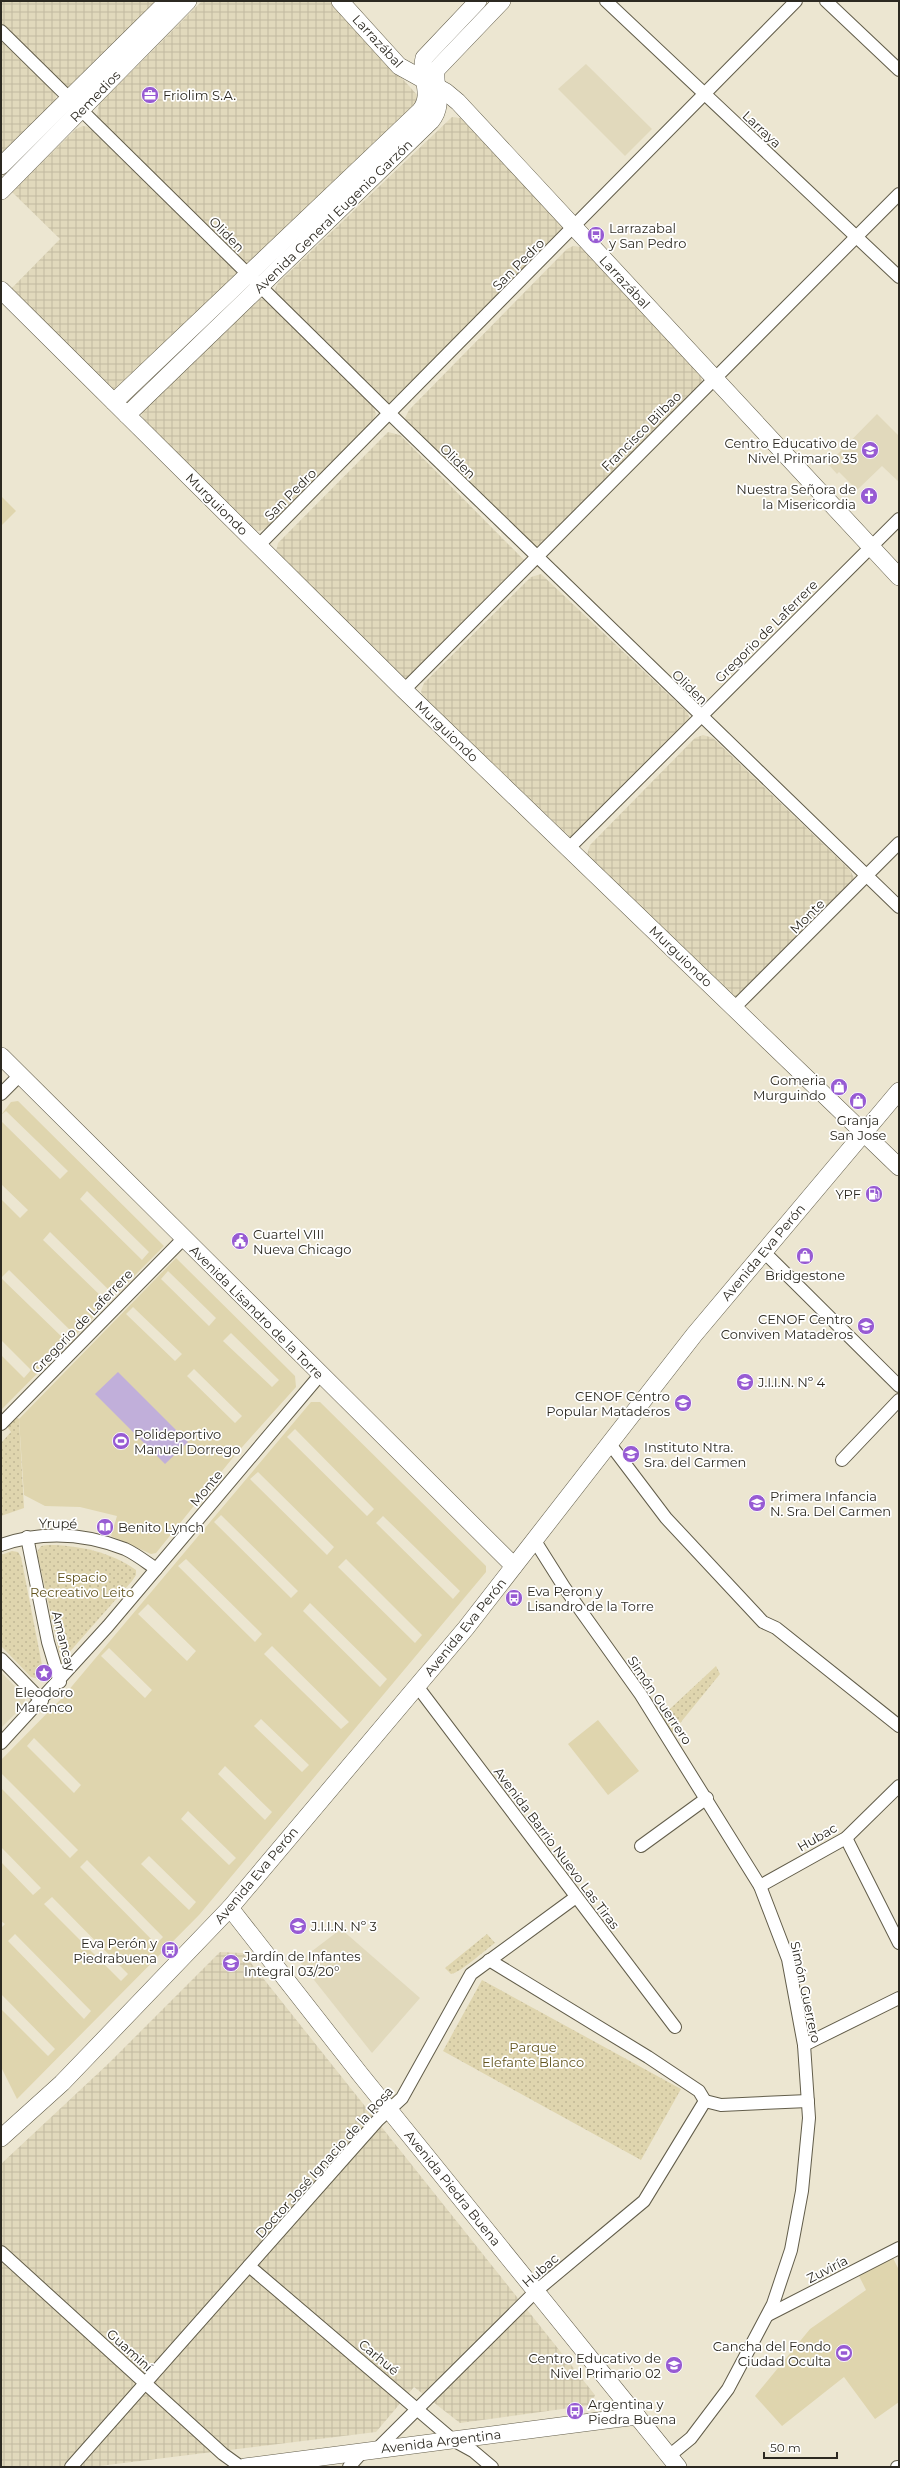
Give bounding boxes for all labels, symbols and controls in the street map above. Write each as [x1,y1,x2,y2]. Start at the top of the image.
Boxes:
street label: Larrazábal [349,11,407,71]
street label: Remedios [66,67,124,125]
office icon: Friolim S.A. [140,85,160,105]
place label: Friolim S.A. [163,87,236,103]
street label: Larraya [739,107,785,151]
street label: Avenida General Eugenio Garzón [250,136,416,296]
street label: Oliden [206,213,248,255]
place label: Larrazabal y San Pedro [608,220,686,251]
bus stop icon: Larrazabal y San Pedro [586,225,606,245]
street label: San Pedro [489,235,547,293]
street label: Larrazábal [596,252,654,312]
street label: Francisco Bilbao [598,388,684,474]
place label: Centro Educativo de Nivel Primario 35 [725,435,857,466]
street label: Oliden [437,440,479,482]
school or university icon: Centro Educativo de Nivel Primario 35 [860,440,880,460]
street label: San Pedro [261,465,319,523]
street label: Murguiondo [183,470,251,538]
place label: Nuestra Señora de la Misericordia [736,481,856,512]
church icon: Nuestra Señora de la Misericordia [859,486,879,506]
street label: Gregorio de Laferrere [711,576,821,686]
street label: Oliden [669,666,711,708]
street label: Murguiondo [412,697,482,765]
street label: Monte [786,895,828,937]
street label: Murguiondo [646,922,716,990]
place label: Gomeria Murguindo [753,1072,826,1103]
shop icon: Gomeria Murguindo [829,1077,849,1097]
shop icon: Granja San Jose [848,1091,868,1111]
place label: Granja San Jose [830,1112,886,1143]
fuel station icon: YPF [864,1184,884,1204]
place label: YPF [836,1186,861,1202]
street label: Avenida Eva Perón [718,1200,808,1304]
place label: Cuartel VIII Nueva Chicago [253,1226,351,1257]
public building icon: Cuartel VIII Nueva Chicago [230,1231,250,1251]
street label: Avenida Lisandro de la Torre [187,1242,327,1382]
shop icon: Bridgestone [795,1246,815,1266]
street label: Gregorio de Laferrere [28,1265,136,1376]
place label: Bridgestone [765,1267,845,1283]
place label: CENOF Centro Conviven Mataderos [721,1311,853,1342]
school or university icon: CENOF Centro Conviven Mataderos [856,1316,876,1336]
school or university icon: J.I.I.N. Nº 4 [735,1372,755,1392]
place label: J.I.I.N. Nº 4 [757,1374,826,1390]
place label: CENOF Centro Popular Mataderos [546,1388,670,1419]
school or university icon: CENOF Centro Popular Mataderos [673,1393,693,1413]
place label: Polideportivo Manuel Dorrego [134,1426,240,1457]
sports icon: Polideportivo Manuel Dorrego [111,1431,131,1451]
place label: Instituto Ntra. Sra. del Carmen [644,1439,746,1470]
school or university icon: Instituto Ntra. Sra. del Carmen [621,1444,641,1464]
street label: Monte [186,1467,226,1509]
place label: Primera Infancia N. Sra. Del Carmen [770,1488,891,1519]
school or university icon: Primera Infancia N. Sra. Del Carmen [747,1493,767,1513]
street label: Yrupé [39,1515,77,1531]
library icon: Benito Lynch [95,1517,115,1537]
place label: Benito Lynch [118,1519,204,1535]
park label: Espacio Recreativo Leito [30,1569,134,1600]
street label: Avenida Eva Perón [421,1575,509,1679]
place label: Eva Peron y Lisandro de la Torre [527,1583,654,1614]
bus stop icon: Eva Peron y Lisandro de la Torre [504,1588,524,1608]
street label: Amancay [49,1609,79,1674]
street label: Simón Guerrero [624,1653,696,1747]
place icon: Eleodoro Marenco [34,1663,54,1683]
place label: Eleodoro Marenco [15,1684,73,1715]
street label: Avenida Barrio Nuevo Las Tiras [491,1764,623,1932]
street label: Hubac [794,1819,840,1855]
street label: Avenida Eva Perón [211,1823,301,1927]
school or university icon: J.I.I.N. Nº 3 [288,1916,308,1936]
place label: J.I.I.N. Nº 3 [310,1918,377,1934]
place label: Eva Perón y Piedrabuena [73,1935,158,1966]
bus stop icon: Eva Perón y Piedrabuena [160,1940,180,1960]
street label: Simón Guerrero [787,1940,825,2044]
place label: Jardín de Infantes Integral 03/20° [243,1948,361,1979]
school or university icon: Jardín de Infantes Integral 03/20° [221,1953,241,1973]
park label: Parque Elefante Blanco [482,2039,584,2070]
street label: Doctor José Ignacio de la Rosa [252,2083,396,2241]
street label: Avenida Piedra Buena [401,2127,505,2249]
street label: Hubac [518,2250,562,2290]
street label: Zuviría [804,2252,850,2286]
street label: Guaminí [104,2325,157,2375]
street label: Carhué [356,2336,402,2378]
place label: Cancha del Fondo Ciudad Oculta [713,2338,831,2369]
sports icon: Cancha del Fondo Ciudad Oculta [834,2343,854,2363]
place label: Centro Educativo de Nivel Primario 02 [529,2350,661,2381]
school or university icon: Centro Educativo de Nivel Primario 02 [664,2355,684,2375]
place label: Argentina y Piedra Buena [588,2396,676,2427]
bus stop icon: Argentina y Piedra Buena [565,2401,585,2421]
street label: Avenida Argentina [380,2426,502,2456]
scale bar [764,2434,837,2460]
text: 50 m [770,2440,801,2455]

